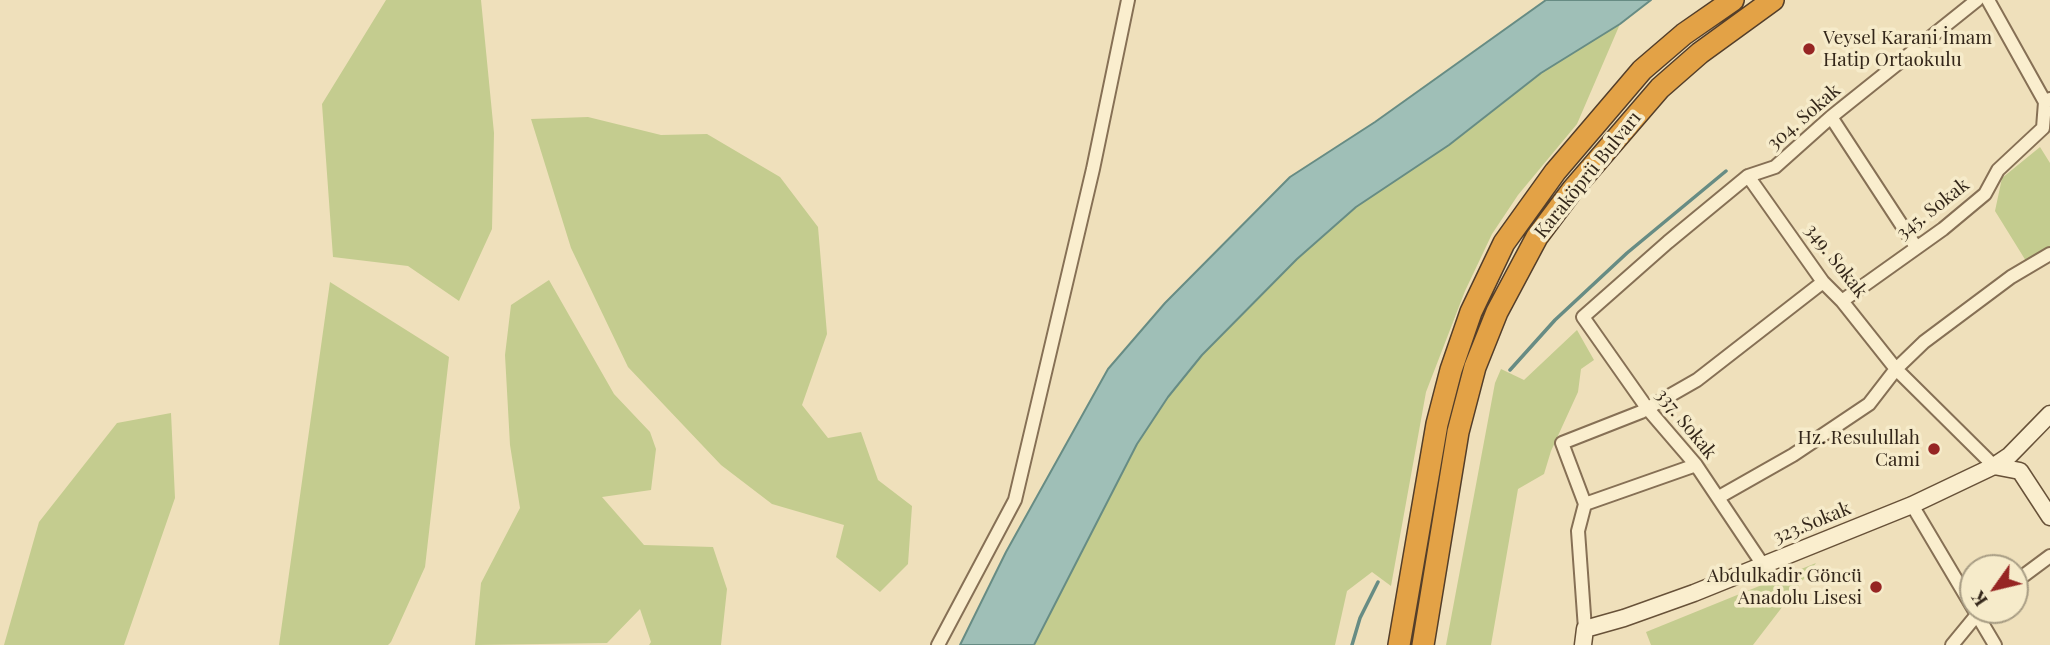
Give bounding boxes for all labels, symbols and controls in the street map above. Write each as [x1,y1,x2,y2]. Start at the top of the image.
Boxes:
place label: Veysel Karani İmam Hatip Ortaokulu [1823,27,1992,71]
marker: Veysel Karani İmam Hatip Ortaokulu [1801,41,1817,57]
street label: 304. Sokak [1763,79,1845,155]
street label: Karaköprü Bulvarı [1530,107,1646,243]
street label: 345. Sokak [1892,174,1974,244]
street label: 349. Sokak [1800,219,1872,303]
street label: 337. Sokak [1651,384,1721,464]
place label: Hz. Resulullah Cami [1798,427,1920,471]
marker: Hz. Resulullah Cami [1926,441,1942,457]
street label: 323.Sokak [1770,497,1854,549]
north arrow [1959,554,2029,624]
place label: Abdulkadir Göncü Anadolu Lisesi [1707,565,1862,609]
marker: Abdulkadir Göncü Anadolu Lisesi [1868,579,1884,595]
text: K [1964,587,1993,613]

